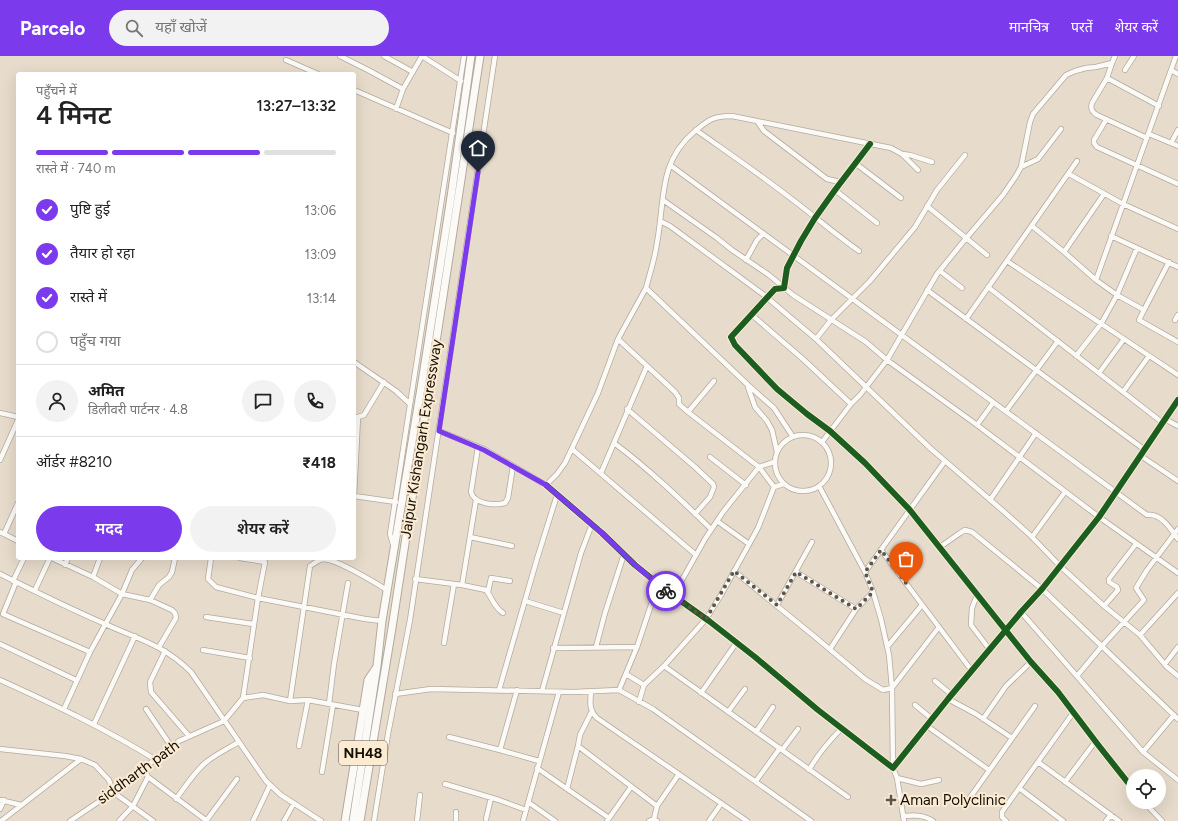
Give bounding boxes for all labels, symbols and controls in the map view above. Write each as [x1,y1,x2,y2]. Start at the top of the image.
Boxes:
search box [109,10,389,46]
text: Parcelo [20,17,85,40]
icon: search [123,17,145,39]
text: यहाँ खोजें [155,18,207,36]
text: मानचित्र [1009,19,1049,36]
text: परतें [1071,19,1093,36]
text: शेयर करें [1115,19,1158,36]
text: पहुँचने में [36,83,77,98]
text: 13:27–13:32 [257,97,336,115]
text: 4 मिनट [36,99,111,131]
pin [461,131,495,172]
icon: home [467,137,489,159]
text: रास्ते में · 740 m [36,161,116,176]
icon: check [36,199,58,221]
text: पुष्टि हुई [70,200,110,218]
text: 13:06 [305,203,336,218]
icon: check [36,243,58,265]
text: तैयार हो रहा [70,244,135,262]
text: 13:09 [305,247,336,262]
icon: check [36,287,58,309]
text: रास्ते में [70,288,107,306]
text: 13:14 [307,291,336,306]
text: पहुँच गया [70,332,121,350]
street label: Jaipur Kishangarh Expressway [396,338,446,540]
button: person [36,380,78,422]
button: chat [242,380,284,422]
button: phone [294,380,336,422]
text: अमित [88,382,124,400]
text: डिलीवरी पार्टनर · 4.8 [88,402,188,417]
text: ऑर्डर #8210 [36,453,112,471]
text: ₹418 [302,454,336,472]
button: मदद [36,506,182,552]
button: शेयर करें [190,506,336,552]
pin [889,542,923,583]
icon: bag [895,548,917,570]
courier [646,571,686,611]
icon: bike [655,580,677,602]
street label: siddharth path [93,736,183,808]
road number: NH48 [339,741,387,765]
map controls [1126,769,1166,809]
button: locate [1126,769,1166,809]
place label: Aman Polyclinic [900,791,1006,809]
marker: Aman Polyclinic [885,794,897,806]

